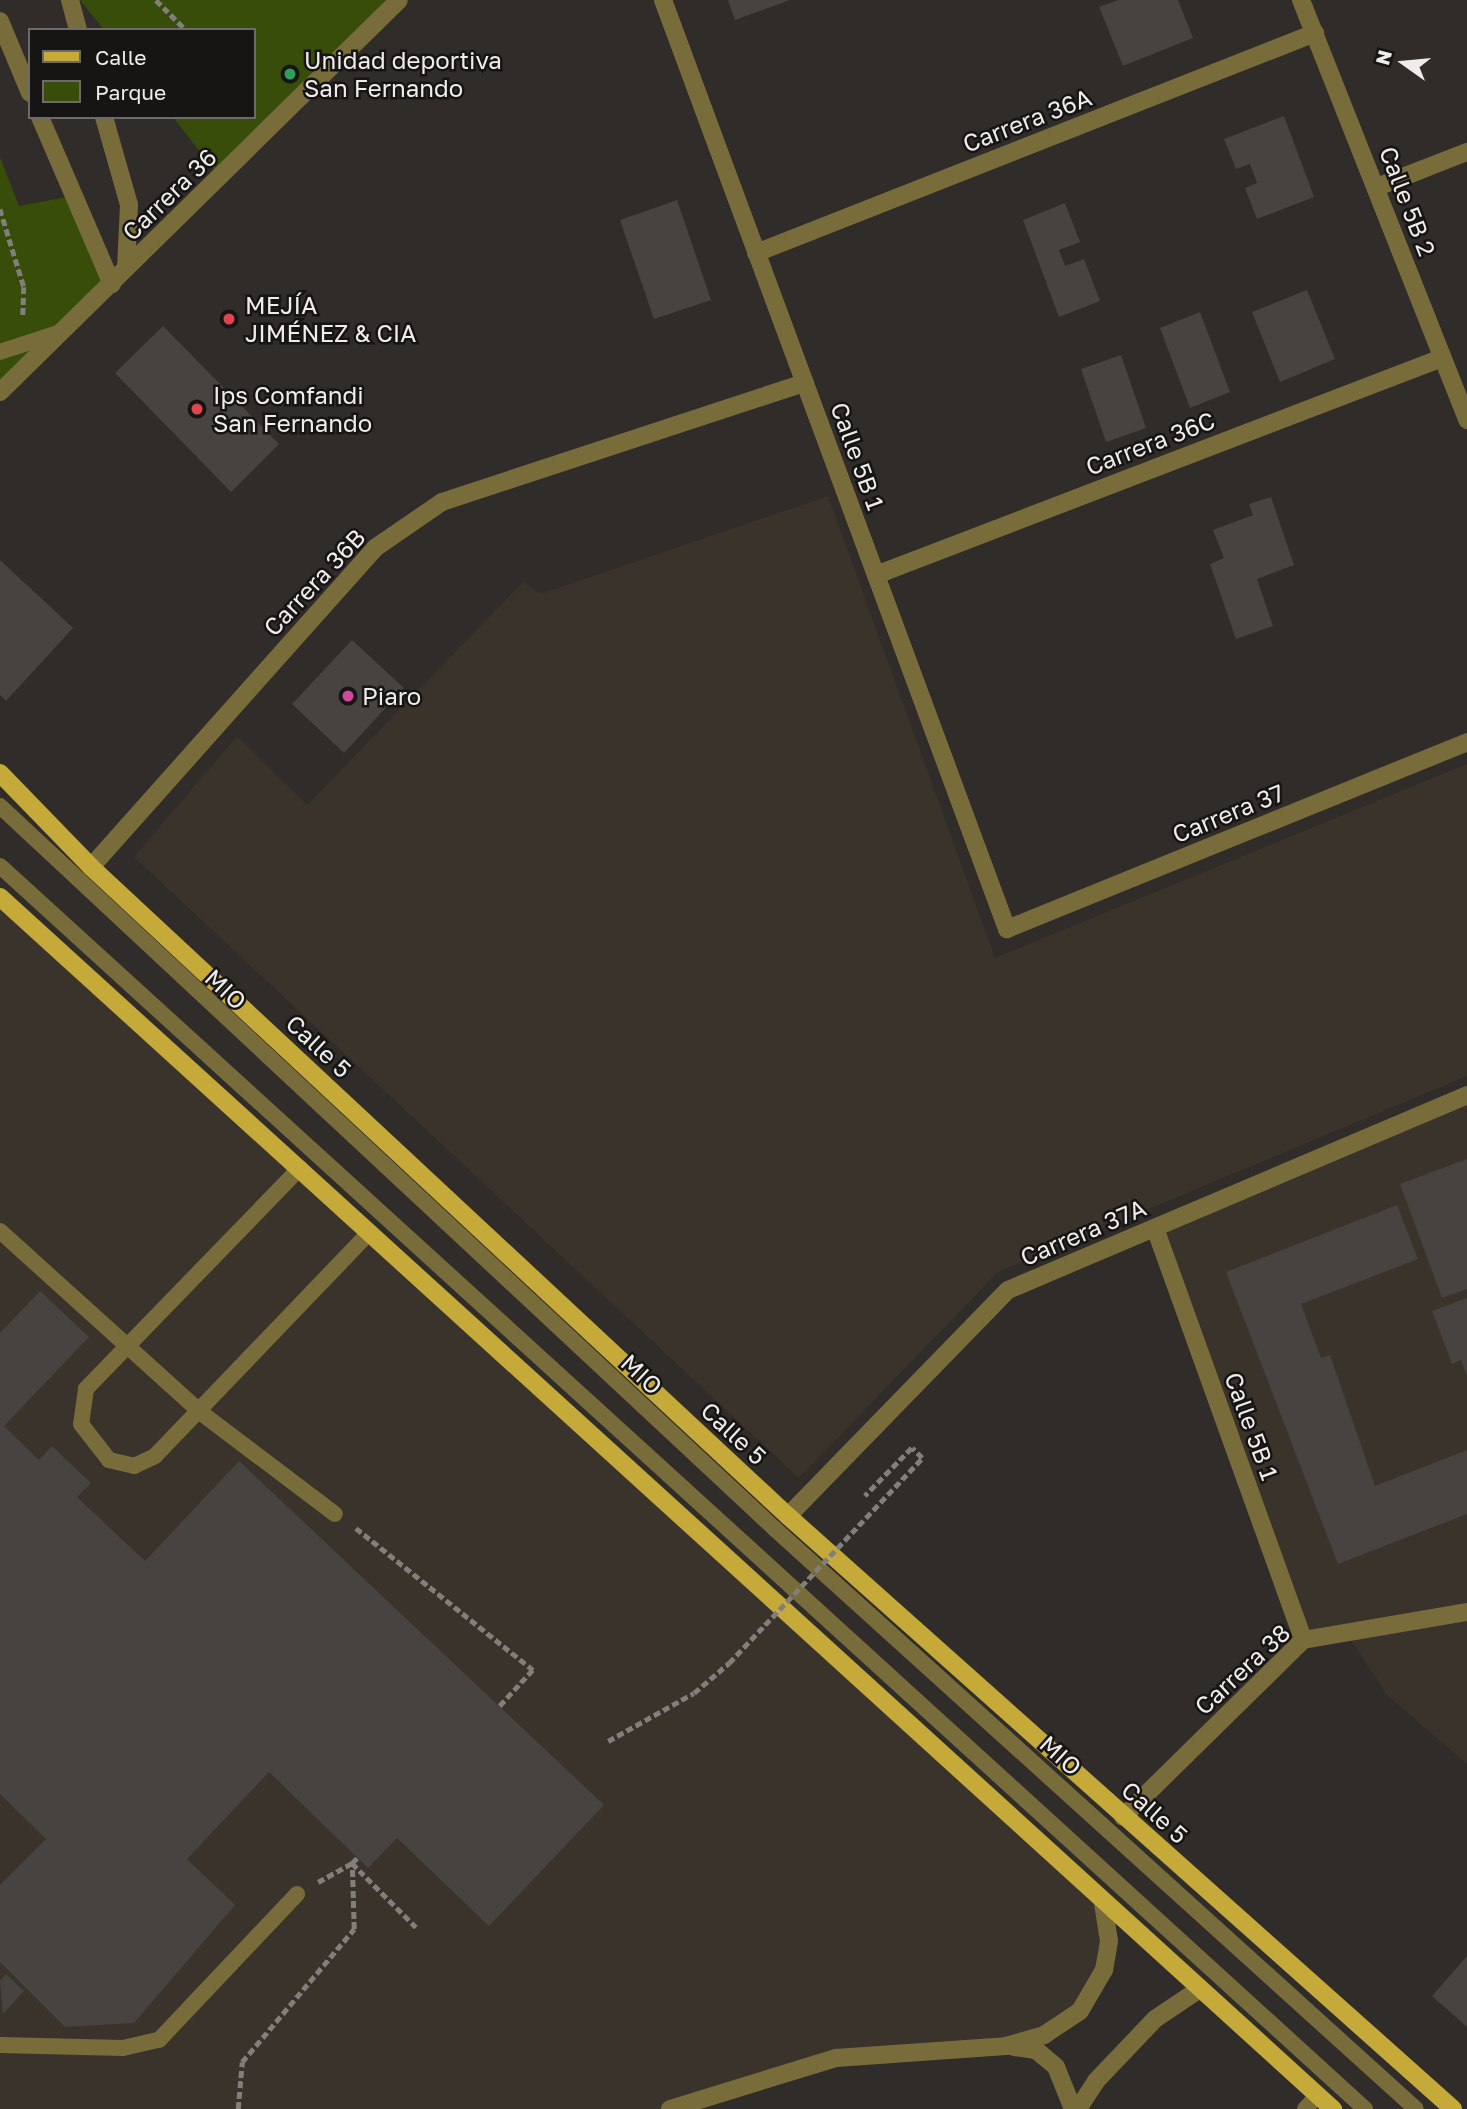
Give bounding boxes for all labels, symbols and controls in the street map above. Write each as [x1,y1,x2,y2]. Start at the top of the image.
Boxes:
legend [28,28,256,119]
north arrow [1369,28,1439,98]
text: Calle [95,44,147,70]
place label: Unidad deportiva San Fernando [304,46,502,102]
text: N [1370,47,1396,67]
marker: Unidad deportiva San Fernando [282,66,298,82]
text: Parque [95,79,166,105]
street label: Carrera 36A [959,82,1095,158]
street label: Carrera 36 [116,142,222,246]
street label: Calle 5B 2 [1374,142,1442,260]
place label: MEJÍA JIMÉNEZ & CIA [245,291,416,347]
marker: MEJÍA JIMÉNEZ & CIA [219,309,239,329]
place label: Ips Comfandi San Fernando [213,381,372,437]
street label: Calle 5B 1 [825,398,891,514]
marker: Ips Comfandi San Fernando [187,399,207,419]
street label: Carrera 36C [1081,405,1219,481]
street label: Carrera 36B [257,523,371,641]
place label: Piaro [362,682,421,710]
marker: Piaro [340,688,356,704]
street label: Carrera 37 [1168,778,1288,848]
street label: MIO [199,963,253,1015]
street label: Calle 5 [280,1009,358,1083]
street label: Carrera 37A [1016,1193,1150,1271]
street label: MIO [615,1348,669,1400]
street label: Calle 5B 1 [1219,1368,1285,1484]
street label: Calle 5 [695,1396,773,1470]
street label: Carrera 38 [1188,1618,1296,1720]
street label: MIO [1034,1729,1088,1781]
street label: Calle 5 [1116,1775,1194,1849]

